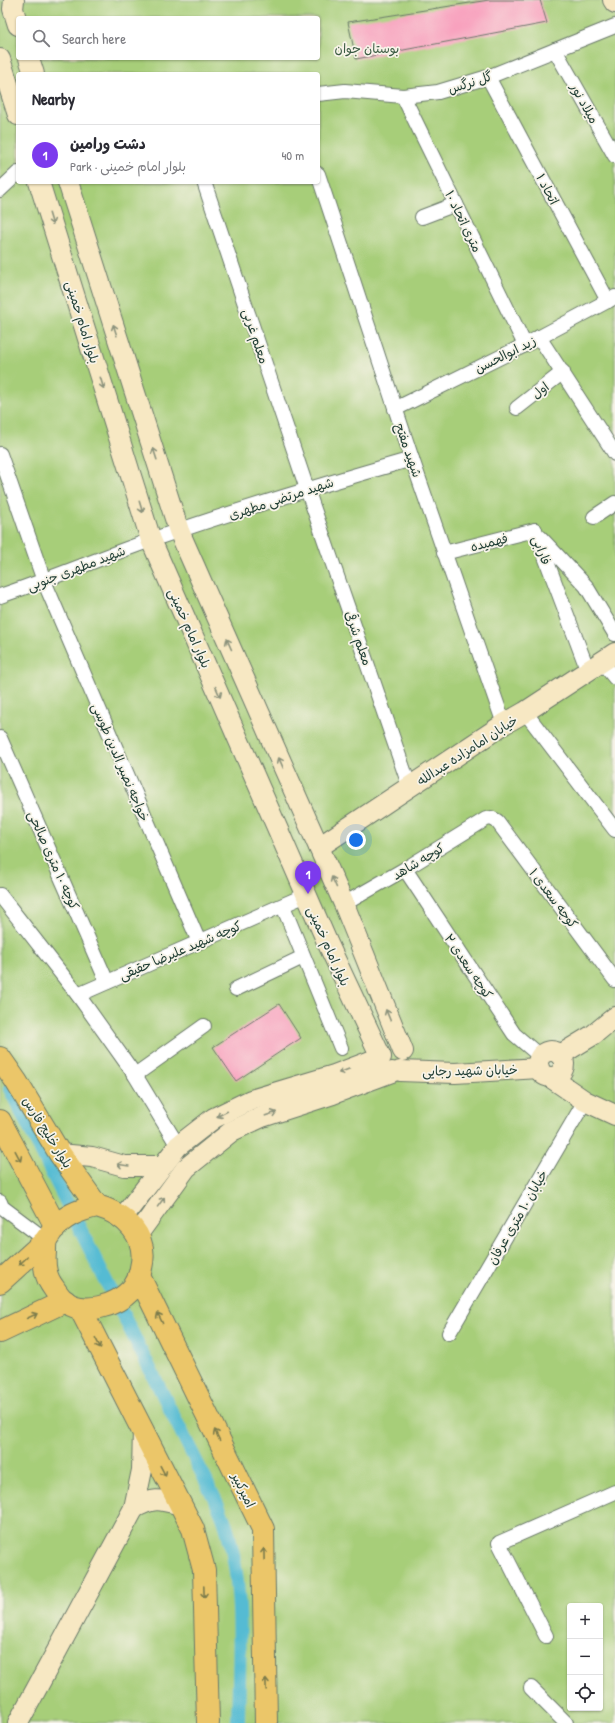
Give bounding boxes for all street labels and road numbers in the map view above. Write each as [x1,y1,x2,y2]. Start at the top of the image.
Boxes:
street label: گل نرگس [445,66,495,98]
street label: میلاد نور [566,79,604,127]
street label: اتحاد ۱ [532,170,564,208]
street label: ۱۰ متری اتحاد [441,187,487,255]
street label: بلوار امام خمینی [60,278,104,366]
street label: معلم غربی [237,306,273,367]
street label: زید ابوالحسن [471,331,539,377]
street label: اول [527,377,553,403]
street label: شهید مفتح [390,420,427,480]
street label: شهید مرتضی مطهری [226,473,336,524]
street label: فهمیده [468,529,510,555]
street label: فارابی [527,533,556,568]
street label: شهید مطهری جنوبی [24,541,128,596]
street label: بلوار امام خمینی [163,585,216,672]
street label: معلم شرقی [339,608,377,669]
street label: خواجه نصیر الدین طوسی [87,700,154,824]
street label: خیابان امامزاده عبدالله [413,711,521,789]
street label: کوچه ۱۰ متری صالحی [23,807,84,913]
street label: کوچه شاهد [388,838,448,884]
street label: کوچه سعدی ۱ [525,864,583,932]
street label: بلوار امام خمینی [302,903,355,990]
street label: کوچه شهید علیرضا حقیقی [116,916,245,985]
street label: کوچه سعدی ۲ [441,930,498,1003]
street label: خیابان شهید رجایی [422,1060,518,1081]
street label: بلوار خلیج فارس [18,1093,77,1172]
street label: خیابان ۱۰ متری عرفان [483,1166,551,1268]
street label: امیرکبیر [227,1469,260,1510]

